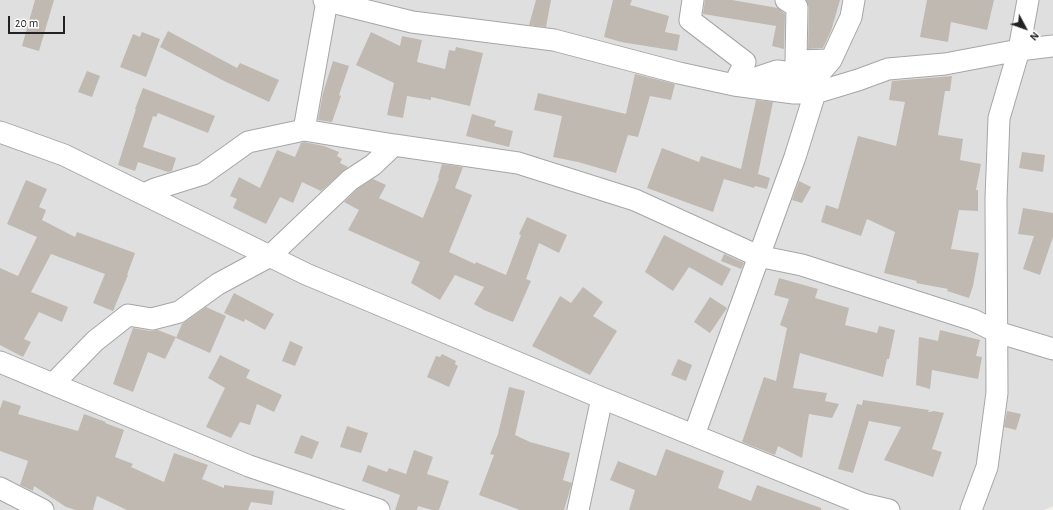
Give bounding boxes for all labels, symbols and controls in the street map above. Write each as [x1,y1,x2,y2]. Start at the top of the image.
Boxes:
scale bar [10,8,67,34]
north arrow [1005,8,1045,48]
text: 20 m [15,17,38,29]
text: N [1028,30,1041,43]

